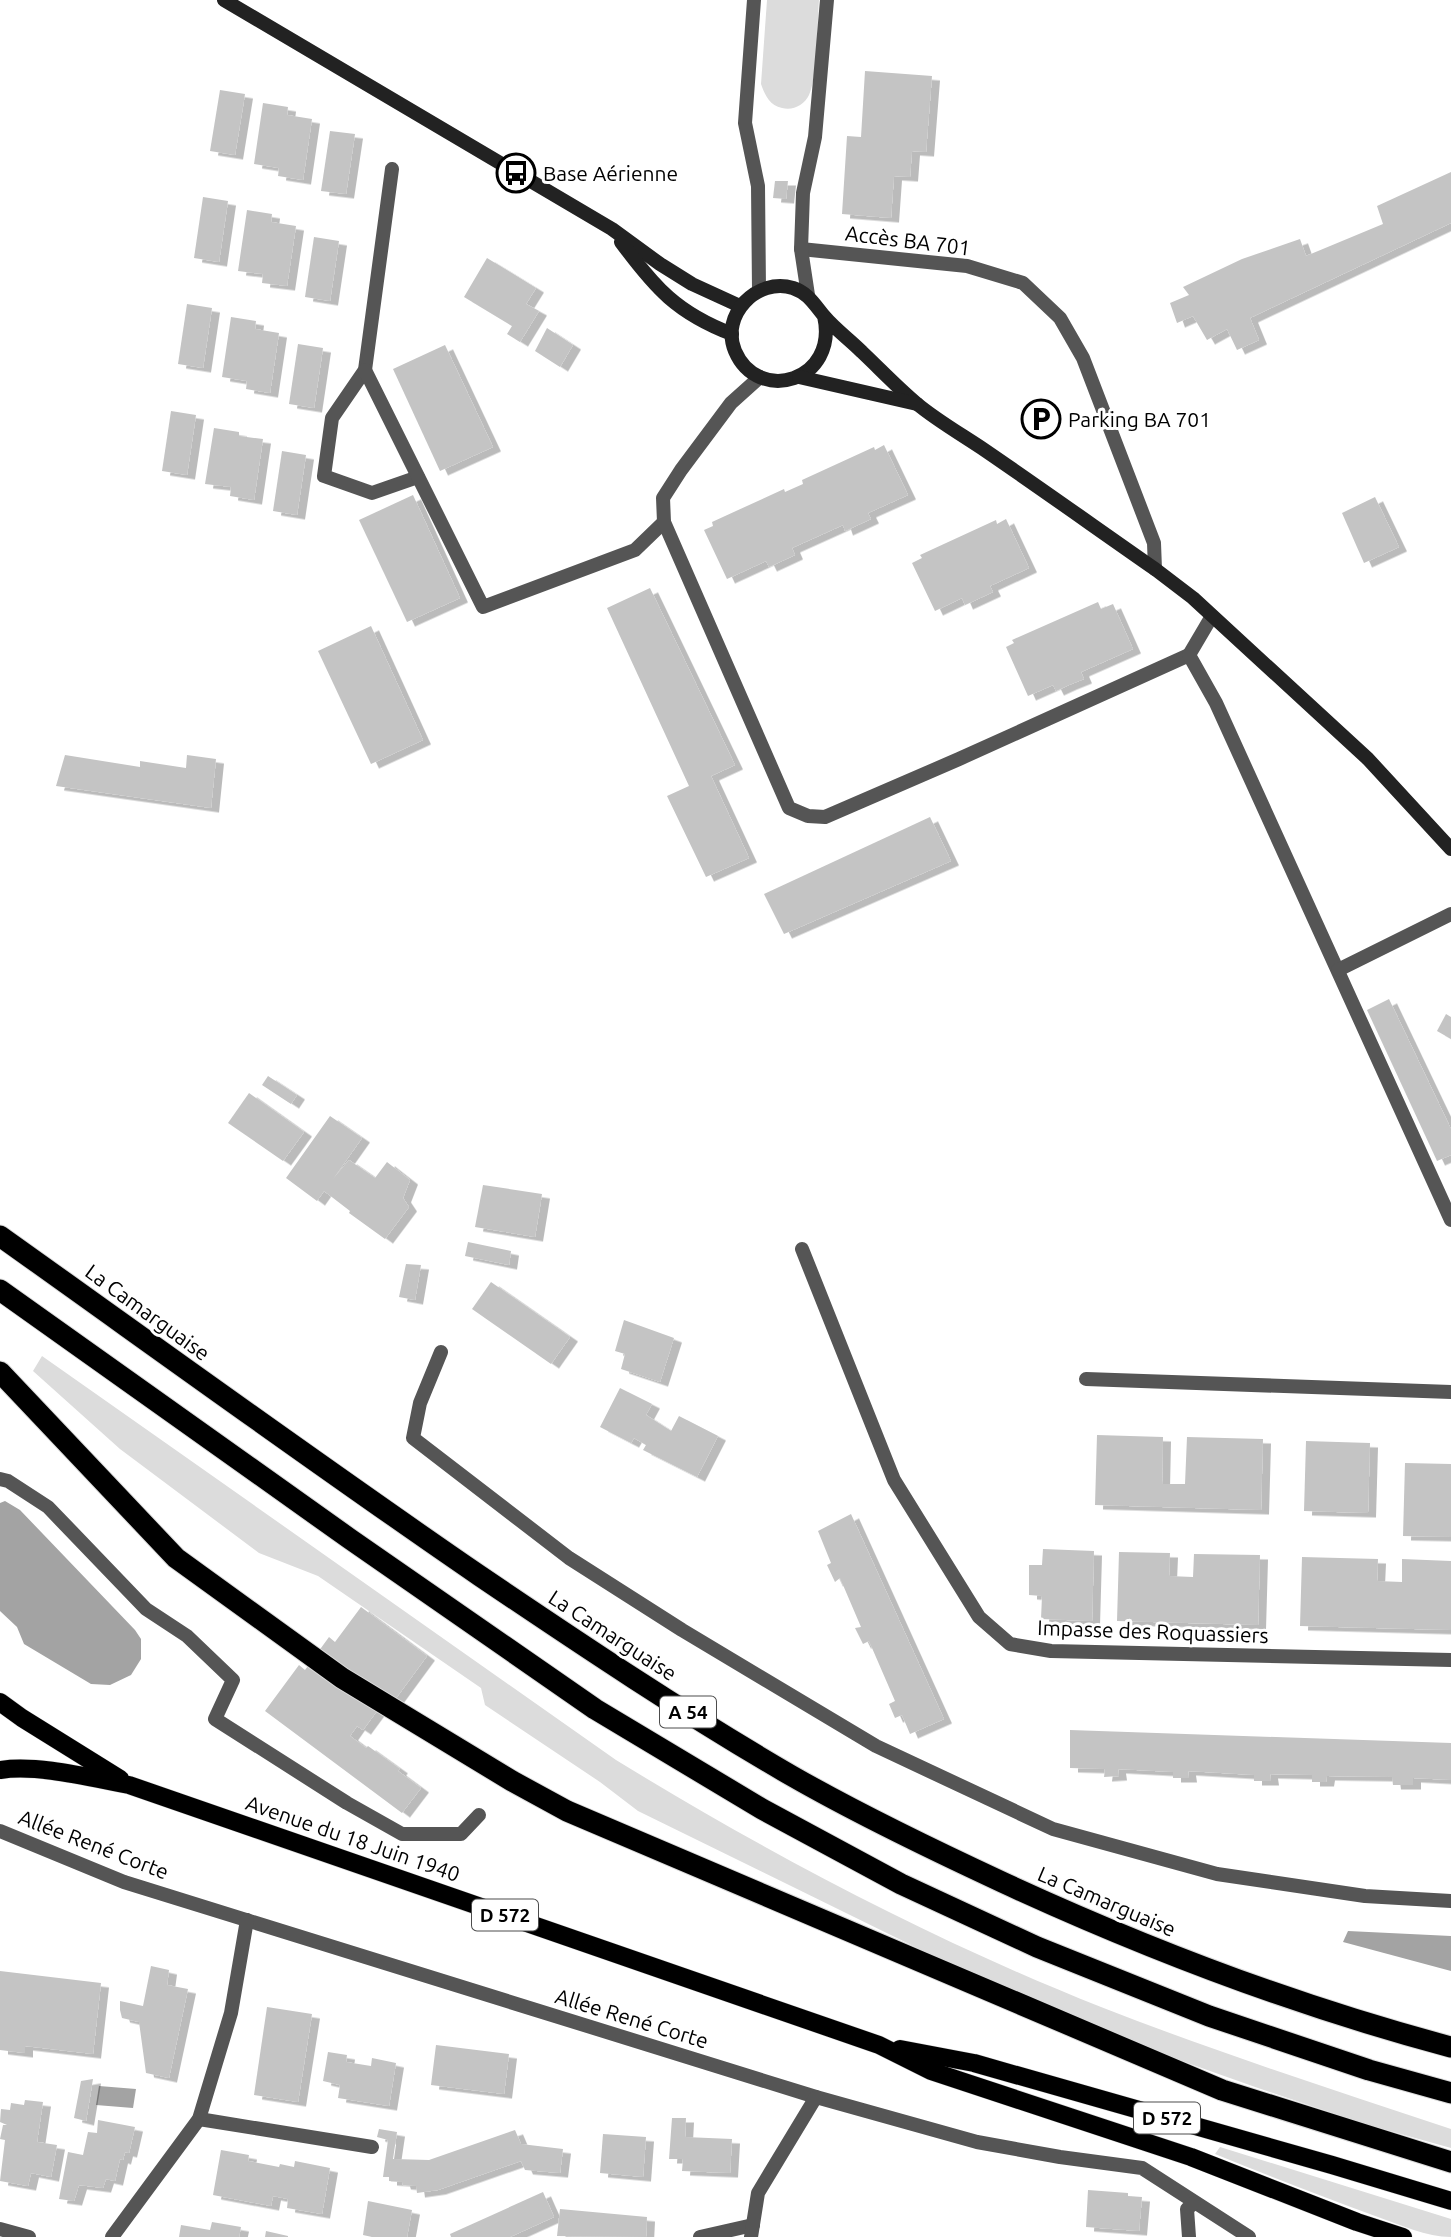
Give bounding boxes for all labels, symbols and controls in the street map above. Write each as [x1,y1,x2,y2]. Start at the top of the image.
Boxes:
bus stop icon: Base Aérienne [495,152,537,194]
place label: Base Aérienne [543,161,678,185]
street label: Accès BA 701 [844,220,972,260]
parking icon: Parking BA 701 [1020,398,1062,440]
place label: Parking BA 701 [1068,407,1211,431]
street label: La Camarguaise [81,1259,215,1365]
street label: La Camarguaise [545,1585,681,1685]
street label: Impasse des Roquassiers [1037,1615,1269,1647]
road number: A 54 [660,1696,716,1728]
street label: Avenue du 18 Juin 1940 [243,1790,463,1886]
street label: Allée René Corte [16,1804,172,1884]
street label: La Camarguaise [1034,1861,1180,1941]
road number: D 572 [472,1899,538,1930]
street label: Allée René Corte [553,1983,711,2053]
road number: D 572 [1134,2102,1200,2134]

